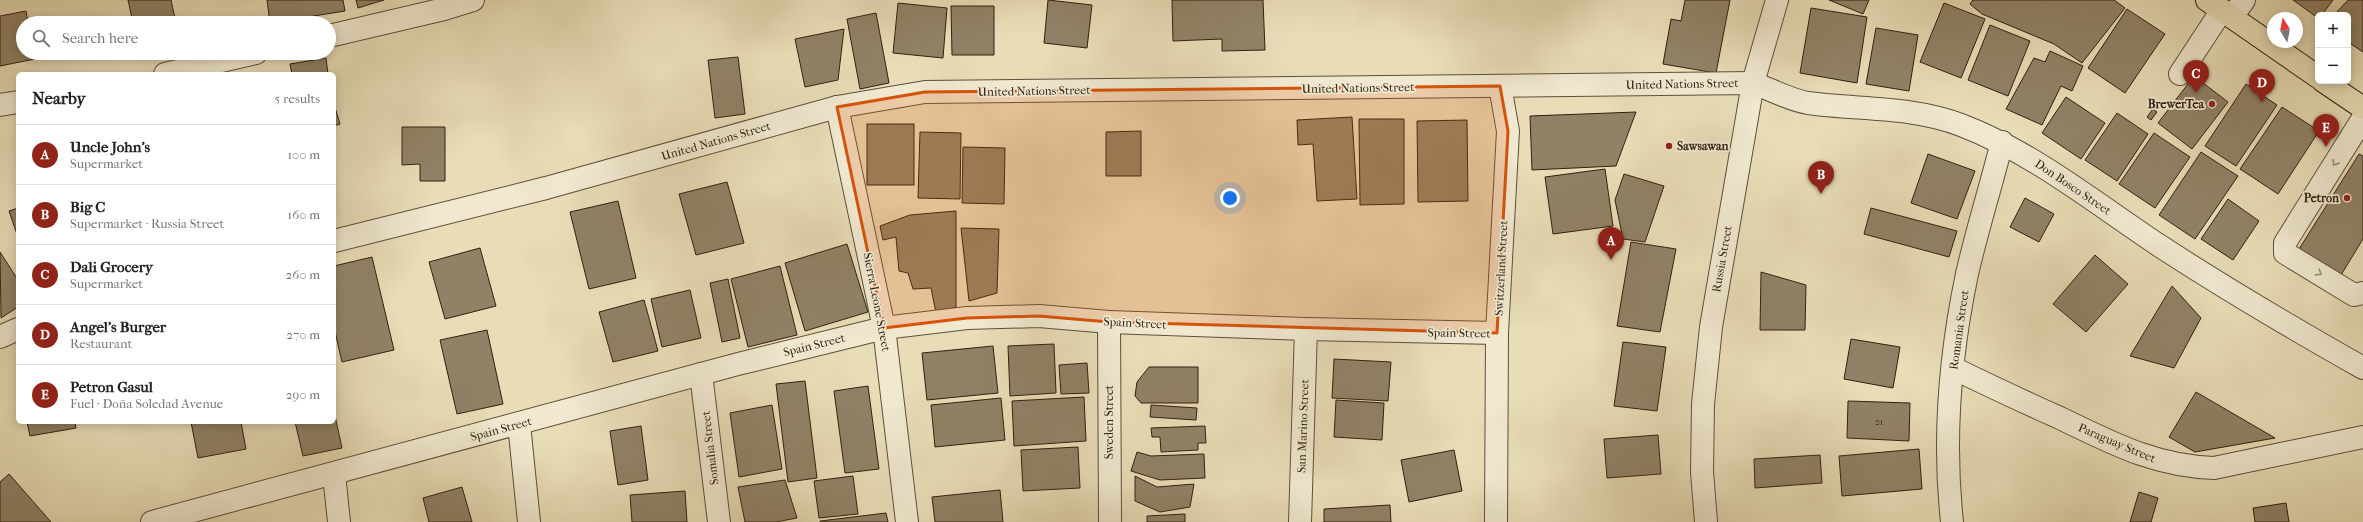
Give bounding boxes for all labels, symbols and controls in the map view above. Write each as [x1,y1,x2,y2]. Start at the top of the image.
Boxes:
north arrow [2267,12,2303,48]
map controls [2315,12,2351,84]
button: + [2315,12,2351,48]
search box [16,16,336,60]
icon: search [30,27,52,49]
text: Search here [62,29,138,47]
button: − [2315,48,2351,84]
pin: C [2183,60,2209,93]
pin: D [2249,69,2275,102]
street label: United Nations Street [1625,76,1739,92]
street label: United Nations Street [1301,80,1415,96]
street label: United Nations Street [977,83,1091,99]
text: Nearby [32,88,86,108]
text: 5 results [275,91,320,106]
place label: BrewerTea [2148,97,2204,111]
marker: BrewerTea [2207,99,2217,109]
pin: E [2313,114,2339,147]
street label: United Nations Street [660,119,773,163]
text: Uncle John's [70,138,150,156]
place label: Sawsawan [1677,139,1730,153]
marker: Sawsawan [1664,141,1674,151]
text: A [41,147,49,162]
text: 100 m [287,147,320,162]
text: Supermarket [70,156,143,171]
street label: Don Bosco Street [2032,156,2114,218]
one-way arrow [2332,159,2339,166]
pin: B [1808,161,1834,194]
your location [1220,188,1240,208]
place label: Petron [2304,191,2340,205]
marker: Petron [2342,193,2352,203]
text: Big C [70,198,105,216]
text: B [41,207,49,222]
text: 160 m [288,207,320,222]
text: Supermarket · Russia Street [70,216,224,231]
street label: Switzerland Street [1492,219,1511,316]
street label: Russia Street [1709,224,1735,293]
pin: A [1598,227,1624,260]
street label: Sierra Leone Street [861,251,894,353]
text: Dali Grocery [70,258,153,276]
text: C [41,267,49,282]
text: 260 m [286,267,320,282]
one-way arrow [2315,268,2322,276]
text: Supermarket [70,276,143,291]
street label: Romania Street [1946,289,1972,371]
street label: Spain Street [1103,314,1168,332]
text: Angel's Burger [70,318,166,336]
street label: Spain Street [1427,325,1491,341]
text: D [40,327,50,342]
text: 270 m [286,327,320,342]
street label: Spain Street [782,330,847,359]
text: Restaurant [70,336,132,351]
text: Petron Gasul [70,378,153,396]
street label: San Marino Street [1294,378,1312,473]
street label: Sweden Street [1102,384,1116,459]
text: E [41,387,49,402]
text: 290 m [286,387,320,402]
text: Fuel · Doña Soledad Avenue [70,396,223,411]
street label: Somalia Street [698,410,721,486]
street label: Spain Street [469,414,534,444]
house number: 21 [1875,416,1883,428]
street label: Paraguay Street [2076,420,2158,466]

